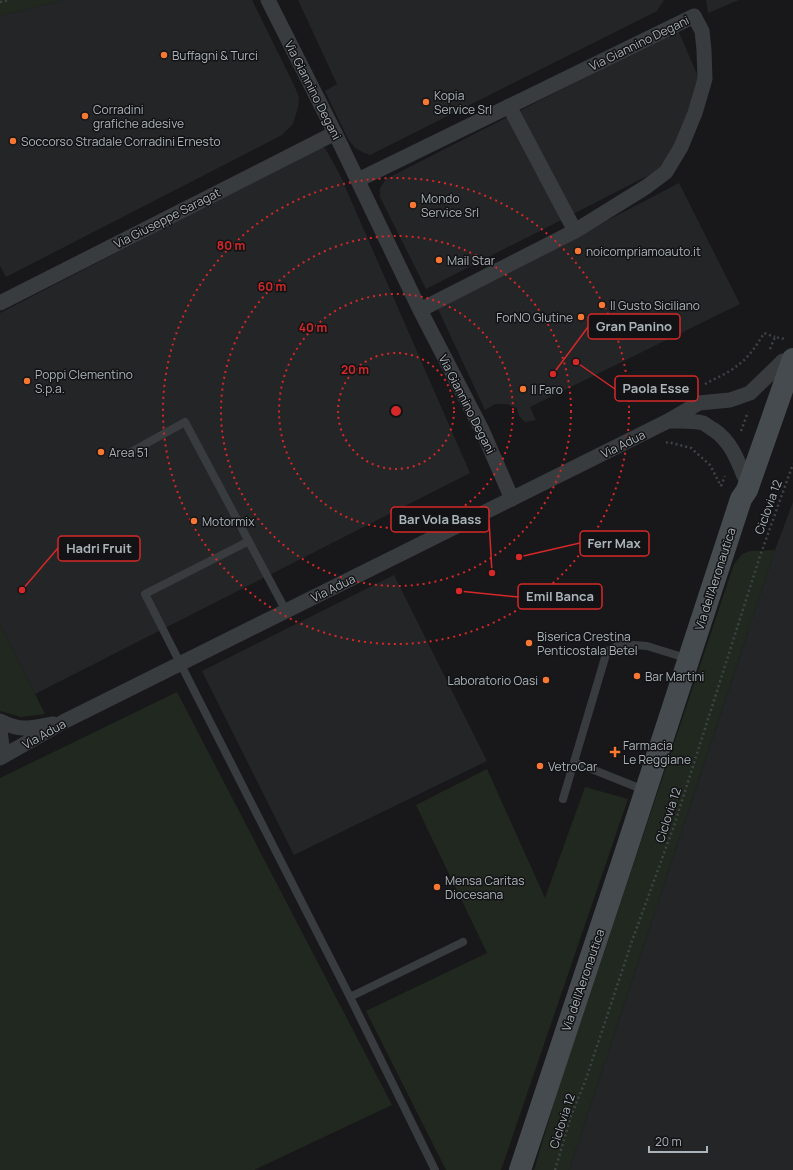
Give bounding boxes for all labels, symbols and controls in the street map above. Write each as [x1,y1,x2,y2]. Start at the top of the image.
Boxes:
street label: Via Giannino Degani [586,11,692,75]
street label: Via Giannino Degani [281,37,345,143]
place label: Buffagni & Turci [172,47,258,64]
marker: Buffagni & Turci [159,50,169,60]
place label: Kopia Service Srl [434,87,492,118]
marker: Kopia Service Srl [421,97,431,107]
place label: Corradini grafiche adesive [93,101,184,132]
marker: Corradini grafiche adesive [80,111,90,121]
place label: Soccorso Stradale Corradini Ernesto [21,133,221,150]
marker: Soccorso Stradale Corradini Ernesto [8,136,18,146]
street label: Via Giuseppe Saragat [111,184,223,252]
place label: Mondo Service Srl [421,190,479,221]
marker: Mondo Service Srl [408,200,418,210]
text: 80 m [217,237,245,254]
place label: noicompriamoauto.it [586,243,701,260]
marker: noicompriamoauto.it [573,246,583,256]
place label: Mail Star [447,252,496,269]
marker: Mail Star [434,255,444,265]
text: 60 m [258,278,286,295]
place label: Il Gusto Siciliano [610,297,700,314]
marker: Il Gusto Siciliano [597,300,607,310]
place label: ForNO Glutine [496,309,573,326]
marker: ForNO Glutine [576,312,586,322]
callout: Gran Panino [588,314,680,339]
text: Gran Panino [596,317,672,335]
text: 40 m [299,319,327,336]
street label: Via Giannino Degani [435,351,499,457]
text: 20 m [341,361,369,378]
place label: Poppi Clementino S.p.a. [35,366,133,397]
marker: Poppi Clementino S.p.a. [22,376,32,386]
callout: Paola Esse [615,376,698,401]
text: Paola Esse [623,379,690,397]
place label: Il Faro [531,381,563,398]
marker: Il Faro [518,384,528,394]
centre of rings [389,404,403,418]
street label: Via Adua [598,426,648,462]
place label: Area 51 [109,444,148,461]
marker: Area 51 [96,447,106,457]
street label: Ciclovia 12 [750,477,786,537]
callout: Bar Vola Bass [391,507,489,532]
text: Bar Vola Bass [399,510,481,528]
place label: Motormix [202,513,255,530]
marker: Motormix [189,516,199,526]
street label: Via dell'Aeronautica [690,525,740,633]
callout: Ferr Max [580,531,649,556]
text: Ferr Max [587,534,641,552]
callout: Hadri Fruit [58,536,140,561]
text: Hadri Fruit [66,539,132,557]
street label: Via Adua [308,570,358,606]
callout: Emil Banca [518,584,602,609]
text: Emil Banca [526,587,594,605]
place label: Biserica Crestina Penticostala Betel [537,628,638,659]
marker: Biserica Crestina Penticostala Betel [524,638,534,648]
place label: Bar Martini [645,668,704,685]
marker: Bar Martini [632,671,642,681]
place label: Laboratorio Oasi [448,672,538,689]
marker: Laboratorio Oasi [541,675,551,685]
street label: Via Adua [19,715,69,753]
place label: Farmacia Le Reggiane [623,737,691,768]
marker: Farmacia Le Reggiane [610,747,620,757]
place label: VetroCar [548,758,598,775]
marker: VetroCar [535,761,545,771]
street label: Ciclovia 12 [651,785,685,845]
place label: Mensa Caritas Diocesana [445,872,525,903]
marker: Mensa Caritas Diocesana [432,882,442,892]
street label: Via dell'Aeronautica [558,927,608,1033]
street label: Ciclovia 12 [545,1091,579,1151]
scale bar [649,1128,707,1154]
text: 20 m [655,1133,682,1150]

